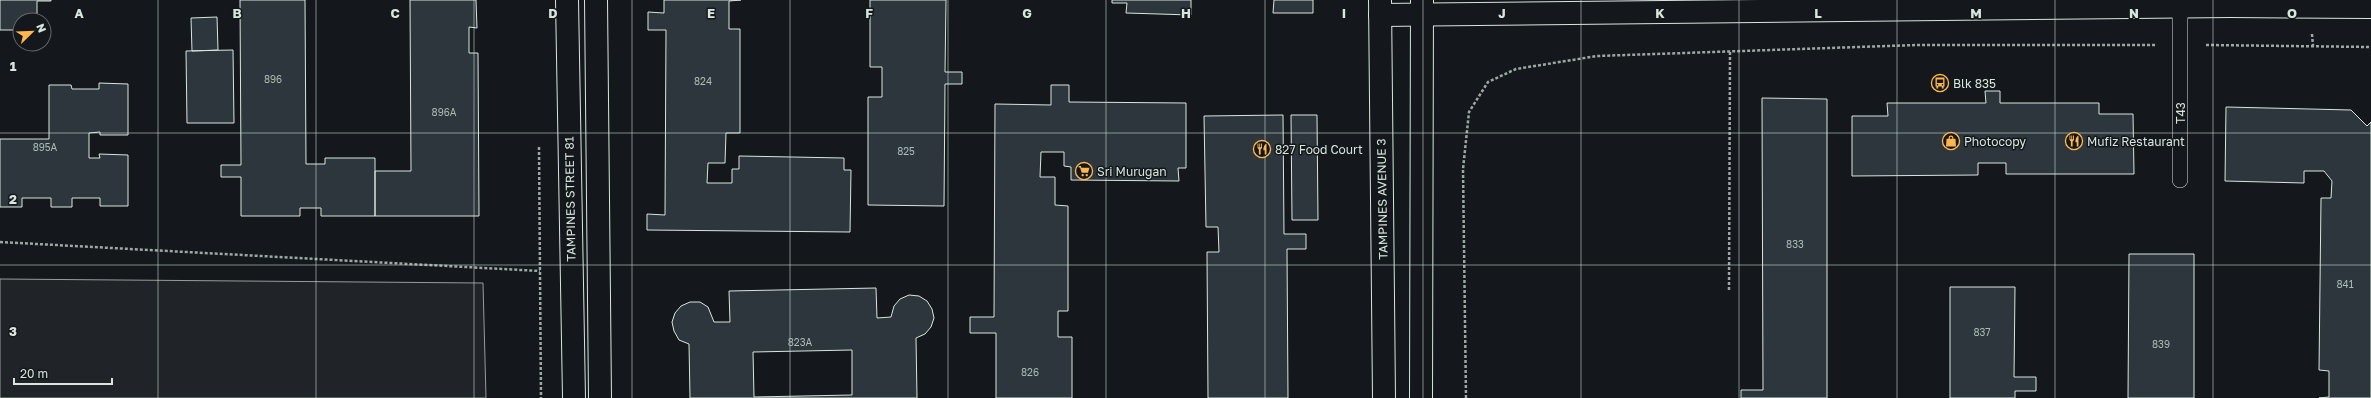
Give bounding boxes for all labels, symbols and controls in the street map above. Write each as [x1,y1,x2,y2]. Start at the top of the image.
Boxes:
text: A [74,5,84,21]
text: B [232,5,242,21]
text: C [390,5,400,21]
text: D [548,5,558,21]
text: E [707,5,715,21]
text: F [865,5,873,21]
text: G [1022,5,1032,21]
text: H [1181,5,1191,21]
text: I [1342,5,1346,21]
text: J [1498,5,1506,21]
text: K [1655,5,1665,21]
text: L [1814,5,1822,21]
text: M [1970,5,1982,21]
text: N [2129,5,2139,21]
text: O [2287,5,2297,21]
north arrow [12,12,52,52]
text: N [34,22,49,34]
text: 1 [10,58,17,74]
house number: 896 [264,73,282,85]
bus stop icon: Blk 835 [1930,73,1950,93]
house number: 824 [694,75,712,87]
place label: Blk 835 [1953,76,1996,91]
street label: T43 [2173,102,2188,124]
house number: 896A [432,106,457,118]
shop icon: Photocopy [1941,131,1961,151]
restaurant icon: Mufiz Restaurant [2064,131,2084,151]
place label: Photocopy [1964,134,2026,149]
place label: Mufiz Restaurant [2087,134,2185,149]
street label: TAMPINES STREET 81 [561,136,579,262]
street label: TAMPINES AVENUE 3 [1373,138,1391,260]
restaurant icon: 827 Food Court [1252,139,1272,159]
house number: 895A [33,141,58,153]
place label: 827 Food Court [1275,142,1363,157]
house number: 825 [897,145,915,157]
supermarket icon: Sri Murugan [1074,161,1094,181]
place label: Sri Murugan [1097,164,1167,179]
text: 2 [9,191,17,207]
house number: 833 [1786,238,1804,250]
house number: 841 [2336,278,2354,290]
text: 3 [9,323,17,339]
house number: 837 [1973,326,1991,338]
house number: 823A [788,336,813,348]
house number: 839 [2152,338,2170,350]
scale bar [14,360,112,386]
text: 20 m [20,366,48,381]
house number: 826 [1021,366,1039,378]

